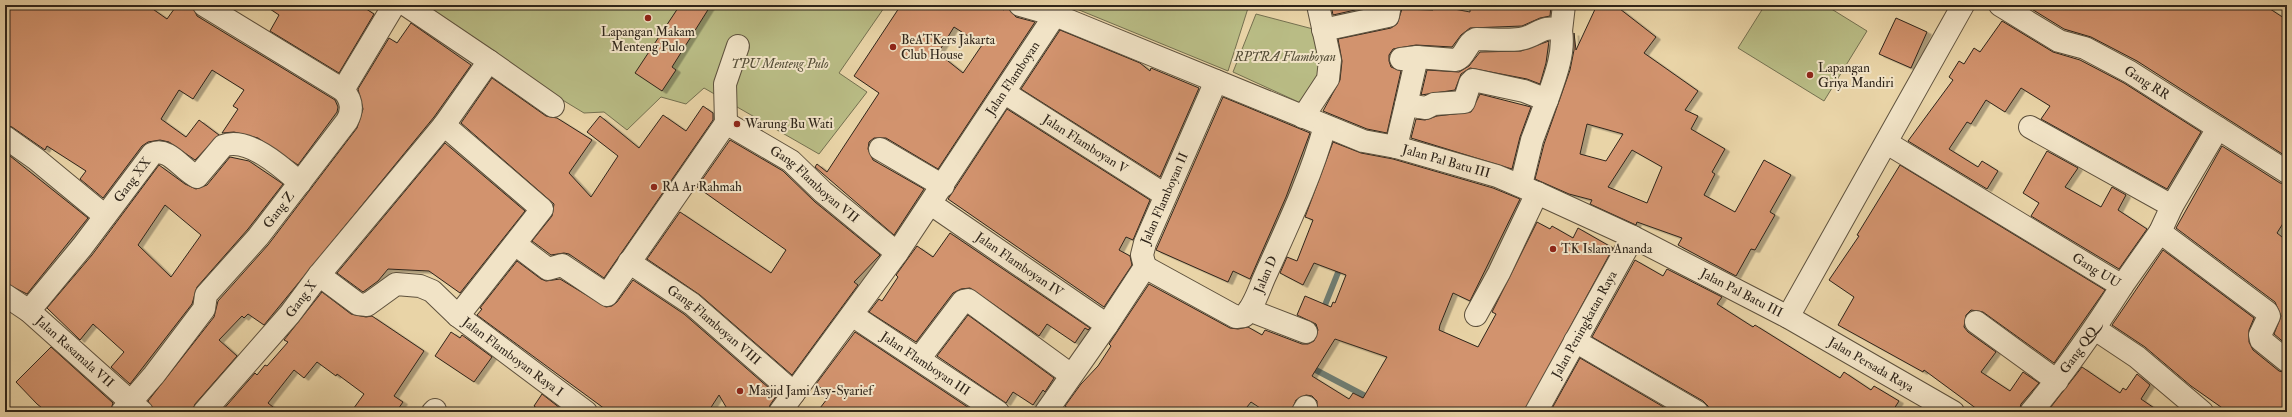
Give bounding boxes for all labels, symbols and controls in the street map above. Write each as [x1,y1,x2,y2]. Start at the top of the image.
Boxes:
marker: Lapangan Makam Menteng Pulo [643,13,653,23]
place label: Lapangan Makam Menteng Pulo [601,24,695,55]
place label: BeATKers Jakarta Club House [901,32,996,63]
street label: Jalan Flamboyan [982,38,1043,119]
marker: BeATKers Jakarta Club House [888,42,898,52]
park label: RPTRA Flamboyan [1233,49,1336,65]
park label: TPU Menteng Pulo [731,56,829,72]
place label: Lapangan Griya Mandiri [1818,60,1894,92]
street label: Gang RR [2121,62,2173,103]
marker: Lapangan Griya Mandiri [1805,70,1815,80]
street label: Jalan Flamboyan V [1039,111,1131,178]
place label: Warung Bu Wati [744,116,833,132]
marker: Warung Bu Wati [732,119,742,129]
street label: Jalan Pal Batu III [1400,141,1492,182]
street label: Gang Flamboyan VII [767,142,862,226]
street label: Jalan Flamboyan II [1137,150,1192,248]
street label: Gang XX [110,154,155,206]
place label: RA Ar Rahmah [662,179,742,195]
marker: RA Ar Rahmah [649,182,659,192]
street label: Gang Z [260,188,298,231]
street label: Jalan Flamboyan IV [971,228,1067,301]
place label: TK Islam Ananda [1561,241,1653,257]
marker: TK Islam Ananda [1548,244,1558,254]
street label: Gang UU [2069,249,2124,291]
street label: Jalan D [1250,253,1281,296]
street label: Jalan Pal Batu III [1697,265,1785,321]
street label: Jalan Peningkatan Raya [1548,267,1621,382]
street label: Gang X [282,277,320,321]
street label: Gang Flamboyan VIII [664,282,764,368]
street label: Jalan Rasamala VII [31,312,117,391]
street label: Jalan Flamboyan Raya I [458,313,566,400]
street label: Gang QQ [2056,317,2105,377]
street label: Jalan Flamboyan III [877,328,973,399]
street label: Jalan Persada Raya [1825,333,1917,396]
place label: Masjid Jami Asy-Syarief [748,383,874,400]
marker: Masjid Jami Asy-Syarief [735,386,745,396]

